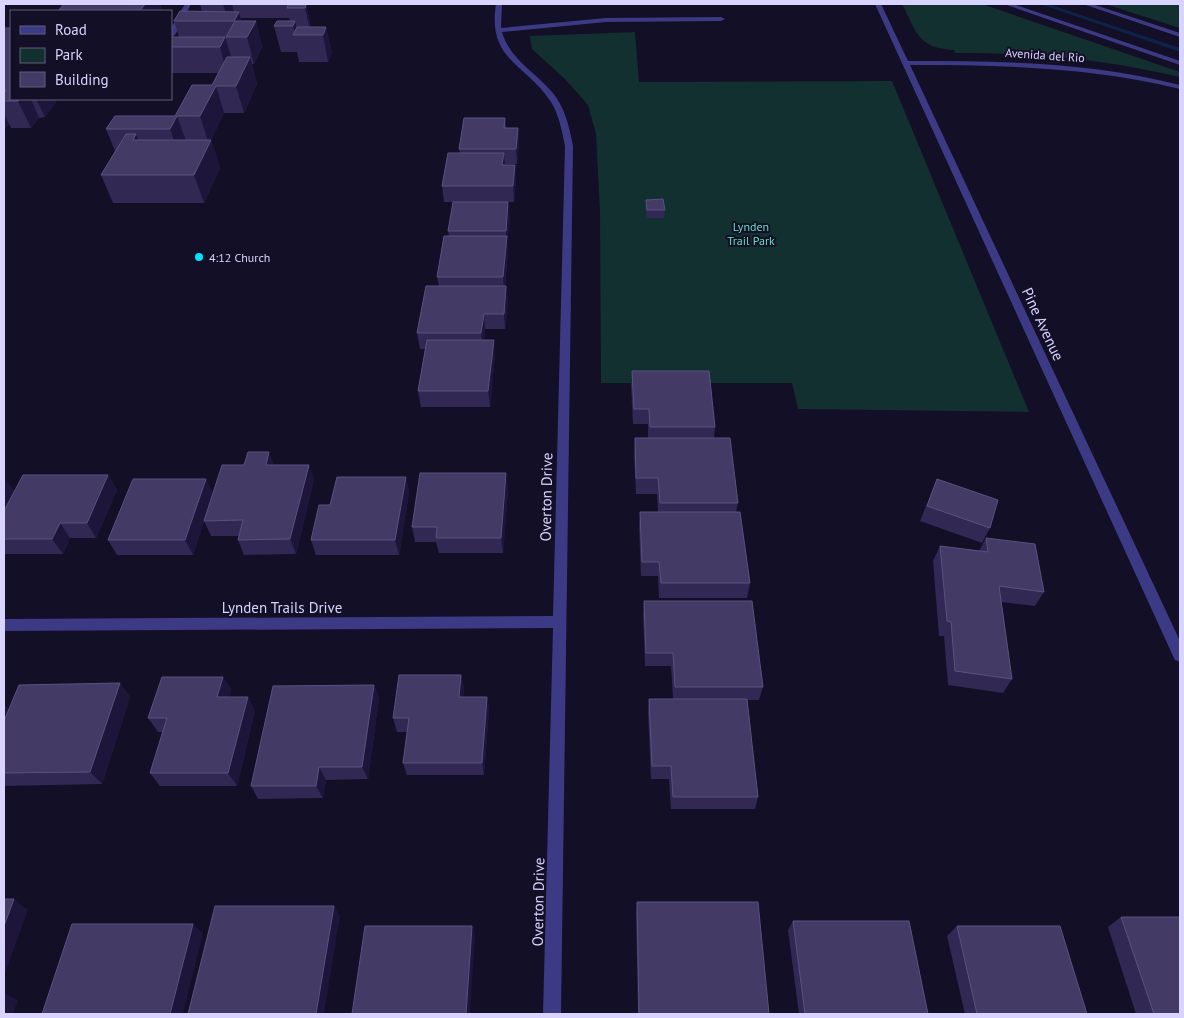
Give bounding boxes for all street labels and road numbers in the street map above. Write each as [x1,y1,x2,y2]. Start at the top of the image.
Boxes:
street label: Avenida del Rio [1005,45,1085,65]
street label: Pine Avenue [1018,284,1068,364]
street label: Overton Drive [536,452,556,542]
street label: Lynden Trails Drive [222,598,342,617]
street label: Overton Drive [528,857,548,947]

